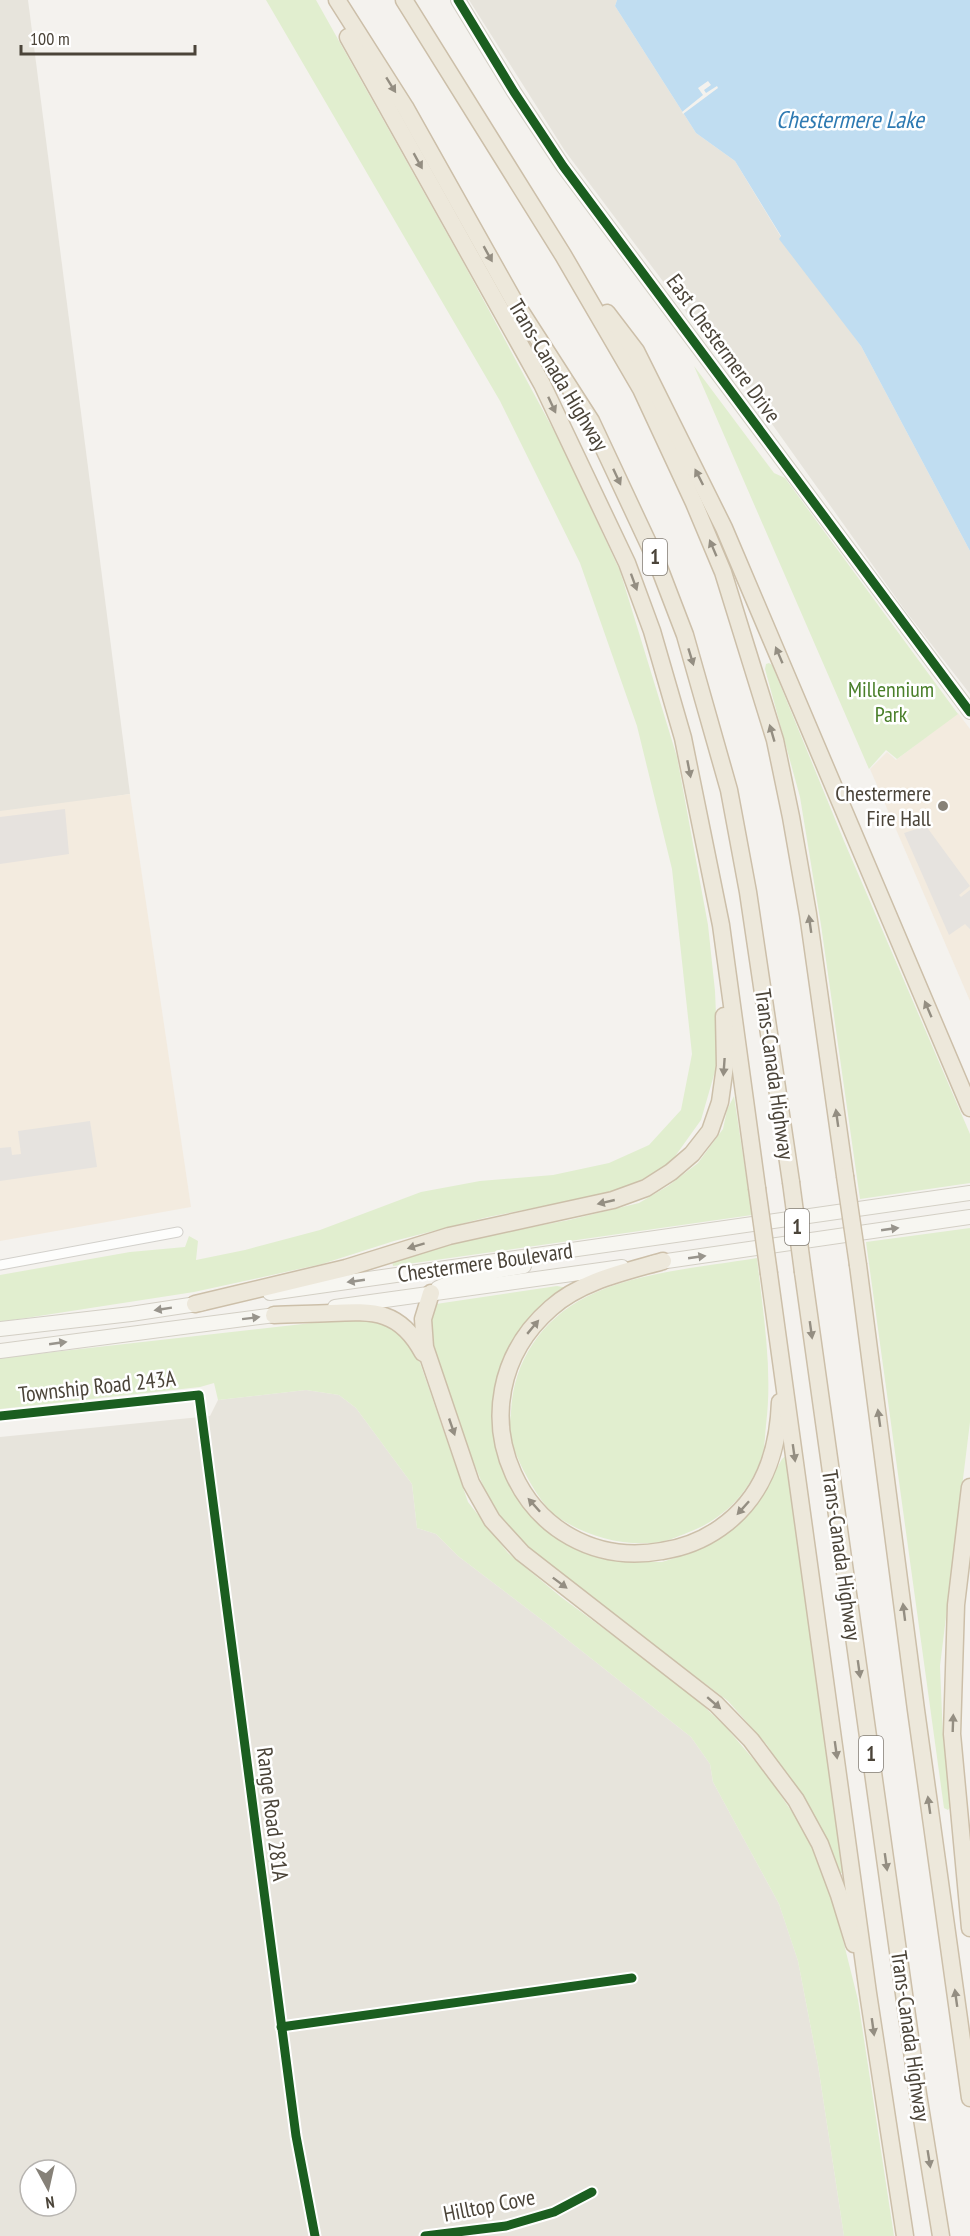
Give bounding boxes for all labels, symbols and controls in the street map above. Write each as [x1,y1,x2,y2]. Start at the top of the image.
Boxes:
scale bar [21,18,195,56]
text: 100 m [30,27,70,50]
one-way arrow [385,77,396,93]
water label: Chestermere Lake [776,104,926,135]
one-way arrow [413,152,423,169]
one-way arrow [482,246,493,262]
street label: East Chestermere Drive [661,268,787,428]
street label: Trans-Canada Highway [503,294,616,457]
one-way arrow [548,397,557,414]
one-way arrow [612,468,622,486]
one-way arrow [694,468,704,485]
one-way arrow [708,538,718,556]
road number: 1 [643,539,667,575]
one-way arrow [630,573,639,591]
one-way arrow [773,646,783,664]
one-way arrow [687,648,696,666]
park label: Millennium Park [848,675,934,728]
one-way arrow [767,724,776,742]
one-way arrow [685,759,694,778]
place label: Chestermere Fire Hall [835,779,932,832]
marker: Chestermere Fire Hall [936,799,950,813]
one-way arrow [805,915,815,934]
street label: Trans-Canada Highway [749,987,801,1162]
one-way arrow [922,1000,932,1018]
one-way arrow [720,1058,729,1077]
one-way arrow [832,1108,841,1127]
one-way arrow [596,1197,615,1207]
road number: 1 [785,1209,809,1245]
one-way arrow [880,1224,899,1233]
street label: Chestermere Boulevard [396,1236,574,1288]
one-way arrow [407,1242,425,1252]
one-way arrow [687,1252,706,1261]
one-way arrow [347,1276,366,1285]
one-way arrow [154,1305,173,1314]
one-way arrow [242,1313,261,1323]
one-way arrow [527,1319,540,1335]
one-way arrow [806,1321,815,1340]
one-way arrow [49,1339,68,1348]
street label: Township Road 243A [17,1364,178,1408]
one-way arrow [874,1409,884,1428]
one-way arrow [448,1418,457,1436]
one-way arrow [790,1444,799,1463]
street label: Trans-Canada Highway [816,1468,868,1643]
one-way arrow [528,1498,541,1513]
one-way arrow [736,1500,750,1515]
one-way arrow [552,1577,568,1590]
one-way arrow [899,1602,909,1621]
one-way arrow [854,1659,863,1678]
one-way arrow [706,1696,721,1709]
one-way arrow [948,1713,957,1732]
road number: 1 [859,1736,883,1772]
one-way arrow [831,1741,840,1760]
street label: Range Road 281A [251,1746,295,1883]
one-way arrow [925,1795,934,1814]
one-way arrow [881,1853,890,1872]
street label: Trans-Canada Highway [885,1949,937,2124]
one-way arrow [951,1988,961,2007]
one-way arrow [869,2017,878,2036]
one-way arrow [924,2149,933,2168]
north arrow [18,2158,78,2218]
street label: Hilltop Cove [441,2182,537,2228]
text: N [44,2192,56,2213]

